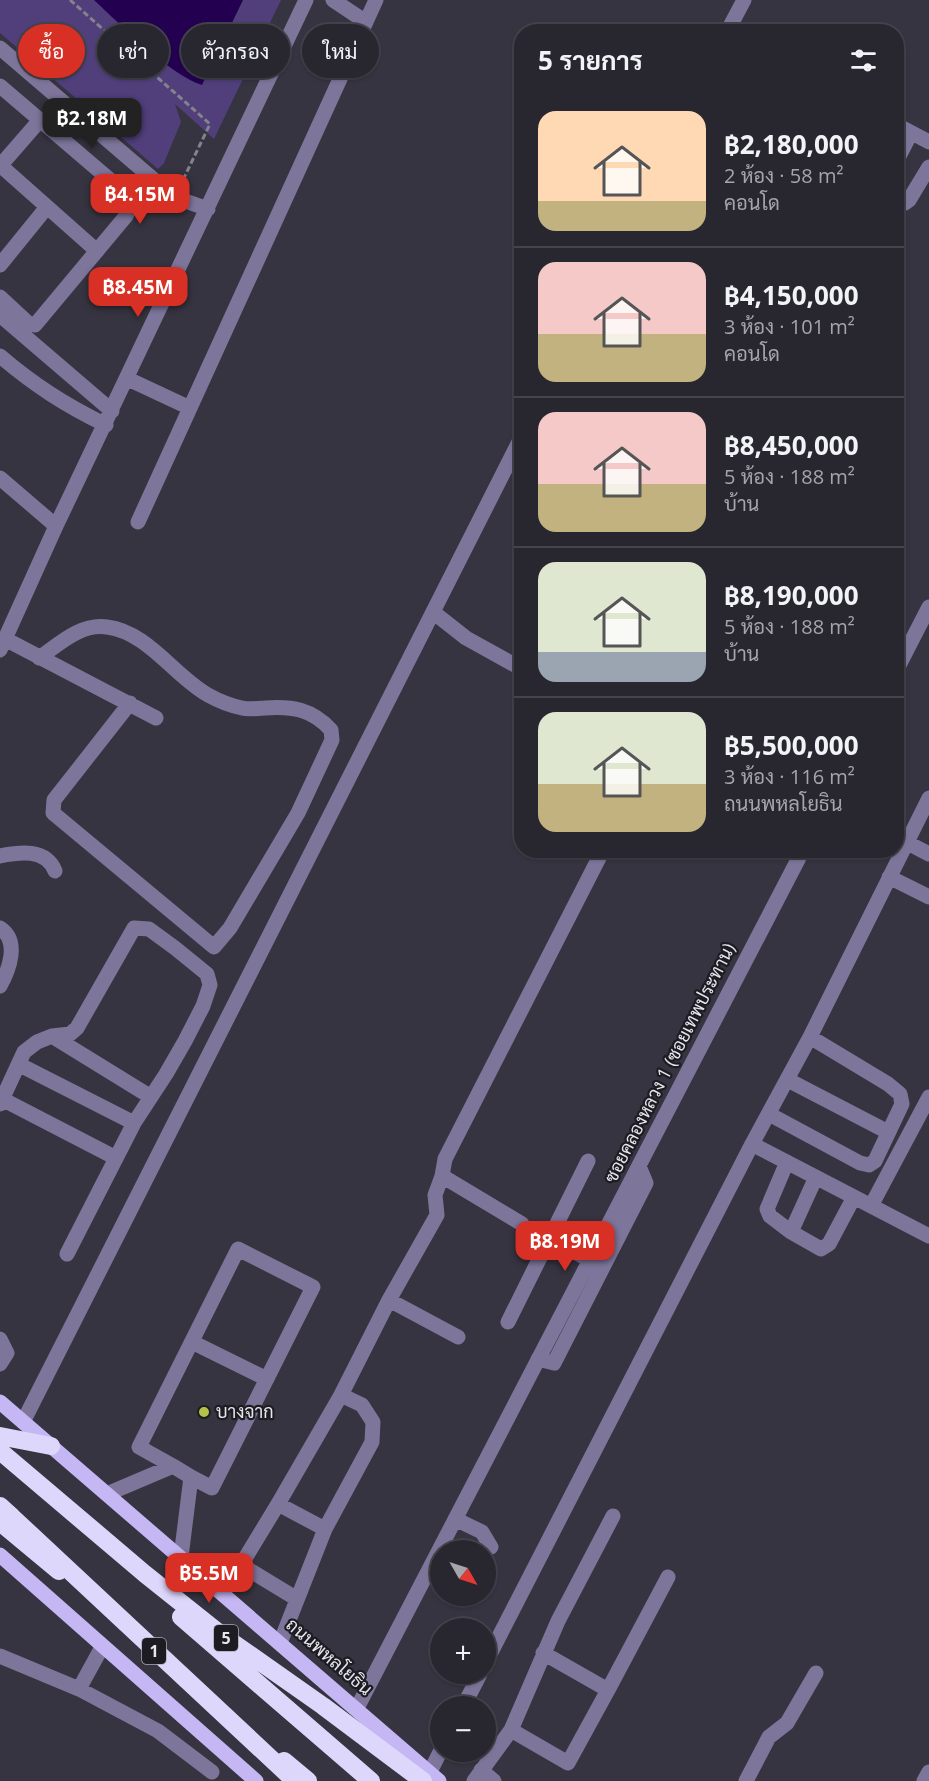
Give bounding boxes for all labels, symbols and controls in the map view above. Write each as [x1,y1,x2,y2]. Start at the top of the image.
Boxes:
chip: ซื้อ [18,24,85,78]
chip: เช่า [97,24,169,78]
chip: ตัวกรอง [181,24,290,78]
chip: ใหม่ [302,24,379,78]
text: 5 รายการ [538,42,643,78]
icon: filters [847,44,880,77]
pin: ฿2.18M [43,98,141,149]
text: ฿2.18M [57,104,127,131]
text: ฿2,180,000 [724,126,859,162]
icon: home [586,135,658,207]
text: 2 ห้อง · 58 m² [724,162,843,189]
pin: ฿4.15M [91,174,189,225]
text: ฿4.15M [105,180,175,207]
text: คอนโด [724,189,780,216]
pin: ฿8.45M [89,267,187,318]
text: ฿8.45M [103,273,173,300]
text: ฿4,150,000 [724,277,859,313]
icon: home [586,286,658,358]
text: 3 ห้อง · 101 m² [724,313,855,340]
text: คอนโด [724,340,780,367]
text: ฿8,450,000 [724,427,859,463]
icon: home [586,436,658,508]
text: 5 ห้อง · 188 m² [724,463,855,490]
text: บ้าน [724,490,759,517]
text: ฿8,190,000 [724,577,859,613]
icon: home [586,586,658,658]
text: 5 ห้อง · 188 m² [724,613,855,640]
text: บ้าน [724,640,759,667]
text: ฿5,500,000 [724,727,859,763]
icon: home [586,736,658,808]
text: 3 ห้อง · 116 m² [724,763,855,790]
text: ถนนพหลโยธิน [724,790,842,817]
street label: ซอยคลองหลวง 1 (ซอยเทพประทาน) [598,939,740,1186]
pin: ฿8.19M [516,1221,614,1272]
text: ฿8.19M [530,1227,600,1254]
place label: บางจาก [216,1399,274,1423]
marker: บางจาก [197,1405,211,1419]
north arrow [430,1540,496,1606]
map controls [430,1540,496,1762]
pin: ฿5.5M [167,1553,251,1604]
text: ฿5.5M [179,1559,239,1586]
street label: ถนนพหลโยธิน [282,1612,378,1700]
button: + [430,1618,496,1684]
road number: 5 [214,1625,238,1651]
road number: 1 [142,1638,166,1664]
button: − [430,1696,496,1762]

